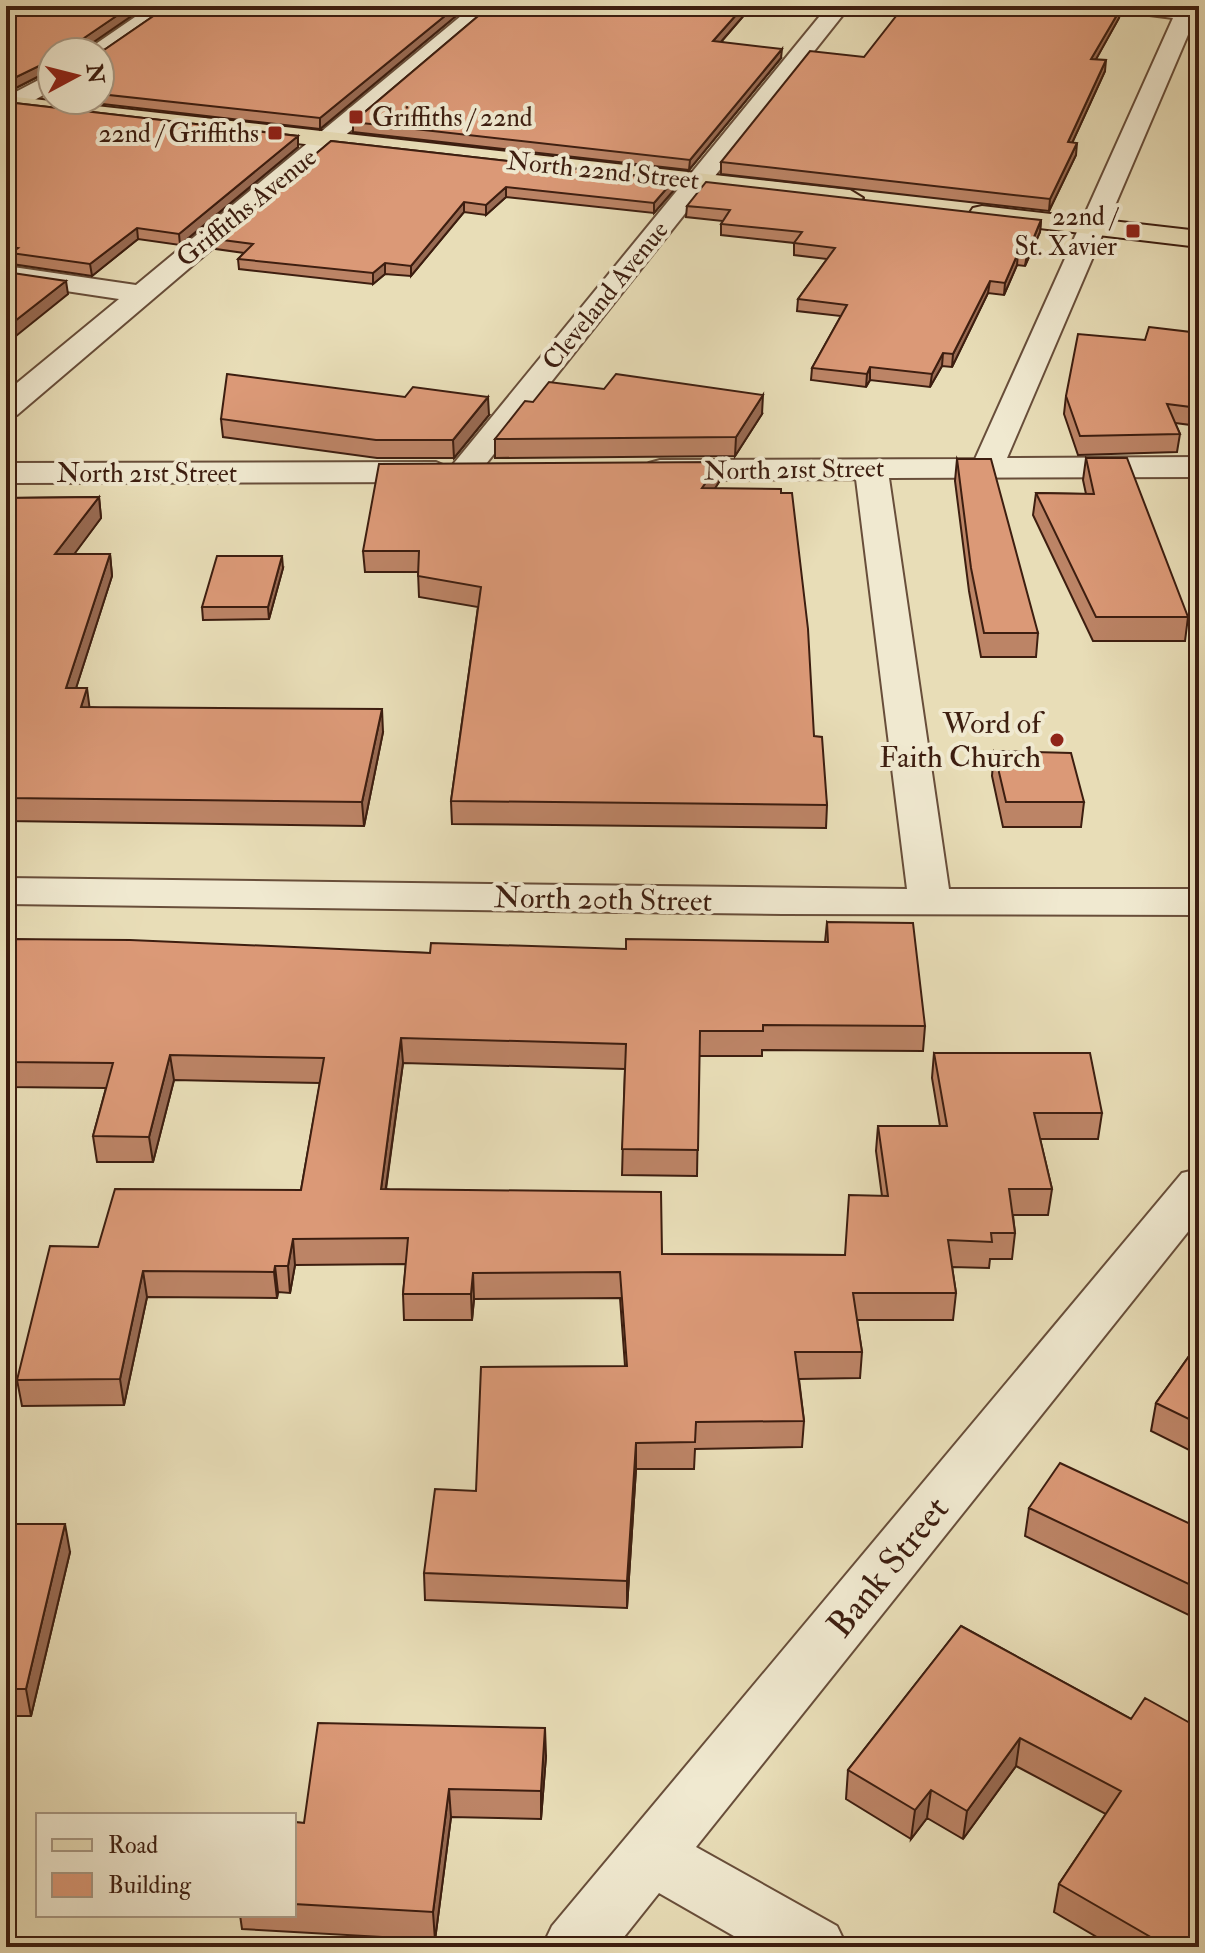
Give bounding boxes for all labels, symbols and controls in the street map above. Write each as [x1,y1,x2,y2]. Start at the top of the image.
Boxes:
north arrow [36,36,116,116]
text: N [80,61,110,85]
place label: Griffiths / 22nd [372,102,533,134]
marker: Griffiths / 22nd [347,108,365,126]
place label: 22nd / Griffiths [98,118,259,150]
marker: 22nd / Griffiths [266,124,284,142]
street label: Griffiths Avenue [170,141,323,274]
street label: North 22nd Street [505,145,701,197]
place label: 22nd / St. Xavier [1015,201,1119,263]
street label: Cleveland Avenue [536,215,676,377]
marker: 22nd / St. Xavier [1124,222,1142,240]
street label: North 21st Street [704,452,884,488]
street label: North 21st Street [57,458,237,490]
place label: Word of Faith Church [879,705,1045,776]
marker: Word of Faith Church [1048,731,1066,749]
street label: North 20th Street [494,879,713,920]
street label: Bank Street [818,1487,959,1647]
legend [36,1813,296,1917]
text: Road [108,1830,158,1861]
text: Building [108,1870,192,1901]

